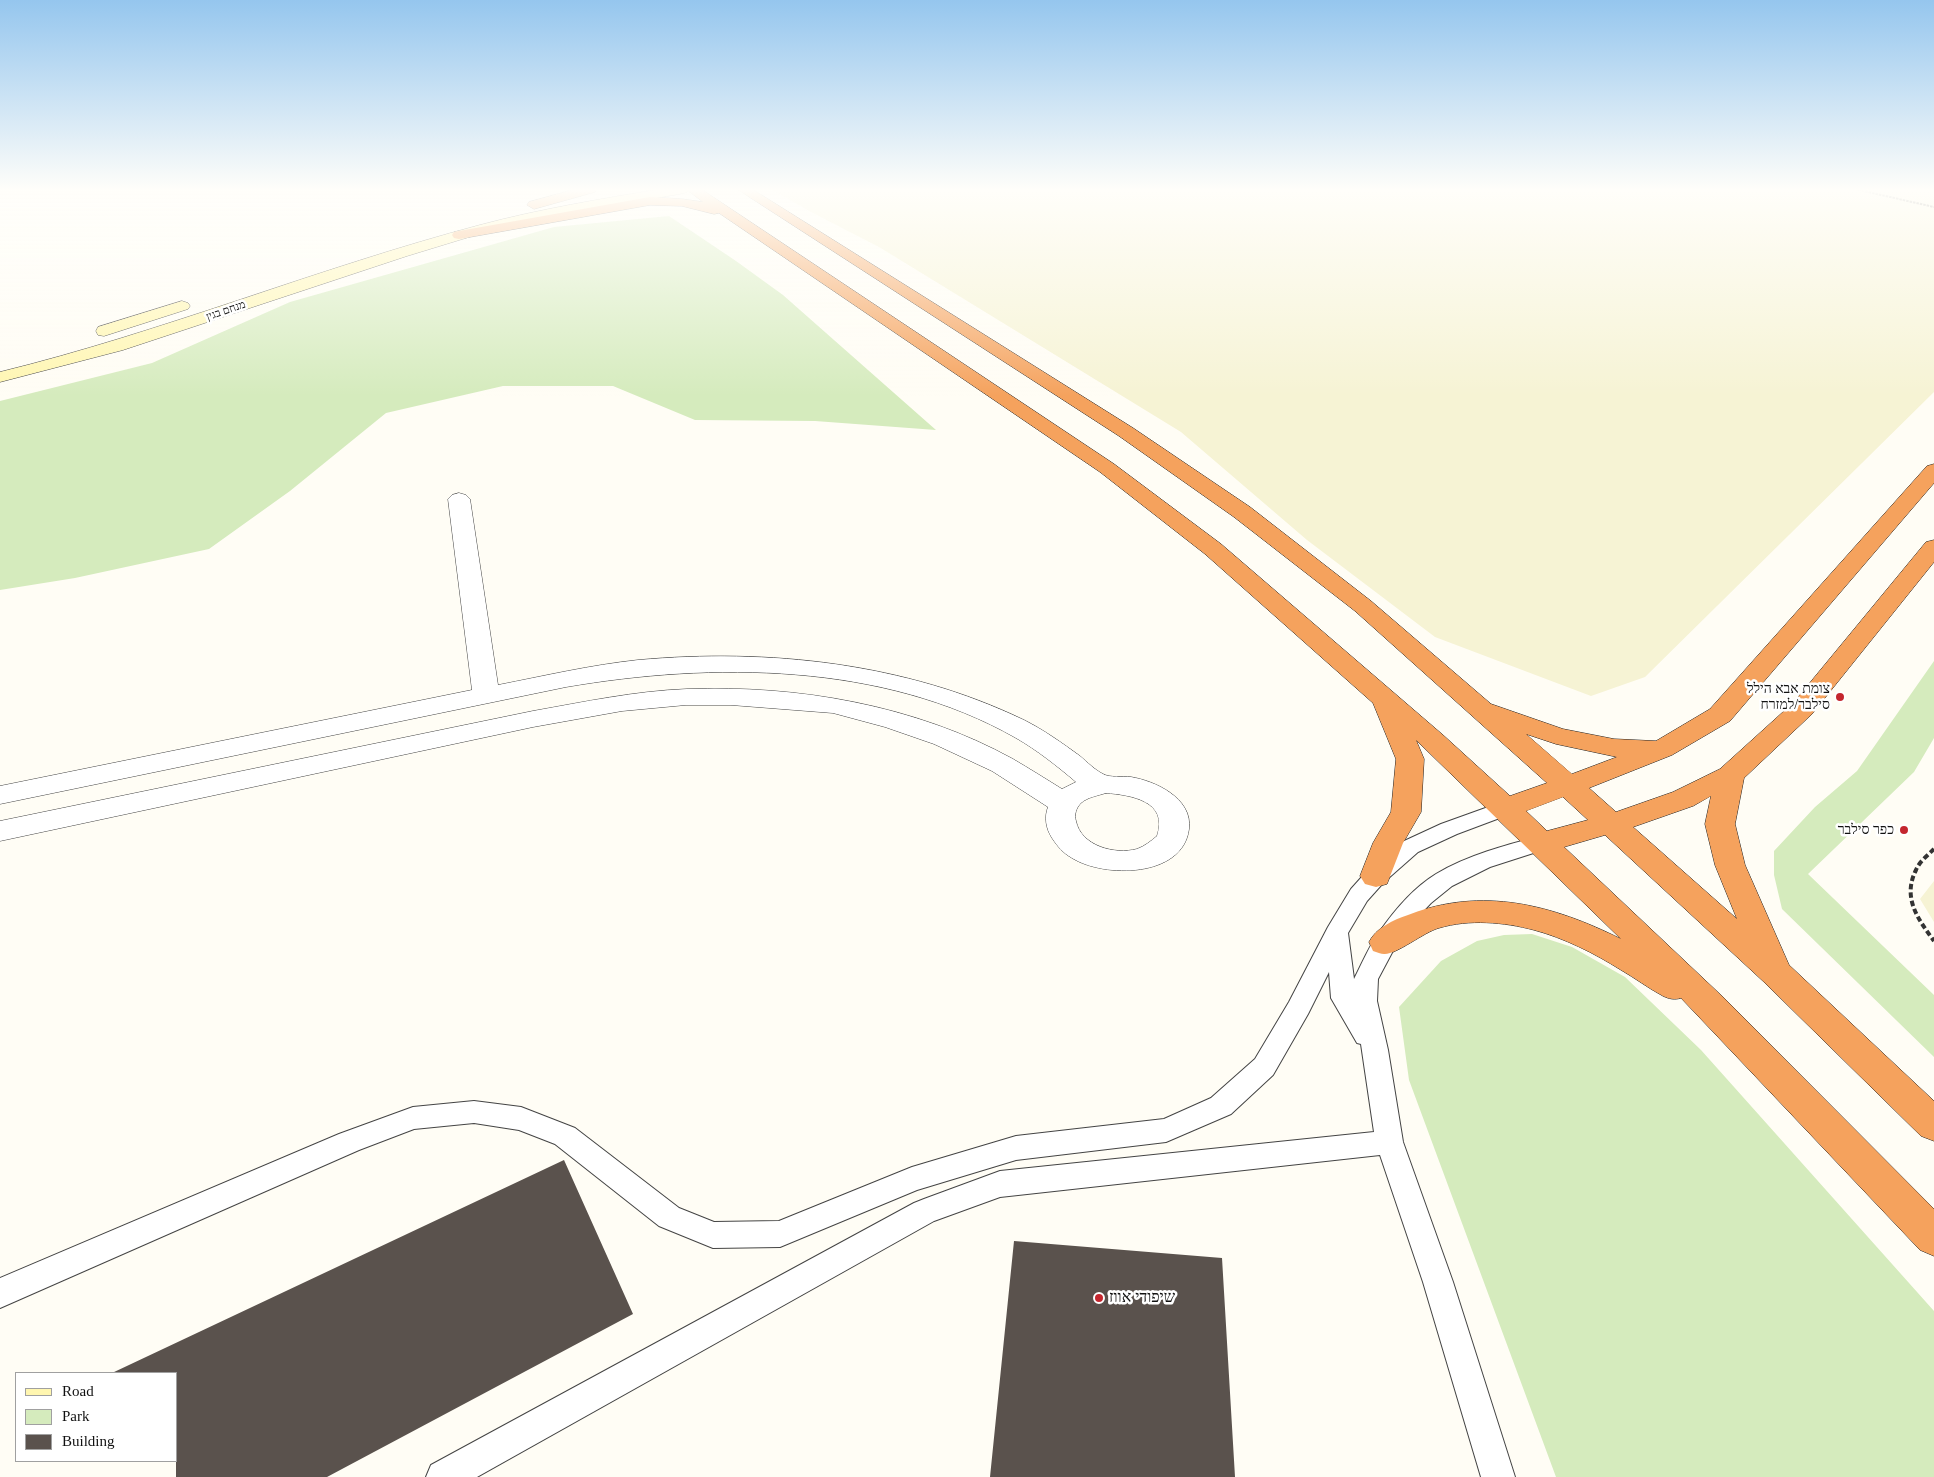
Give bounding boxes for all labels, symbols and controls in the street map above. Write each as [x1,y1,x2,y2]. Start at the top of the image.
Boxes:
street label: מנחם בגין [205,298,247,324]
place label: צומת אבא הילל סילבר/למזרח [1747,681,1830,714]
marker: צומת אבא הילל סילבר/למזרח [1834,691,1846,703]
place label: כפר סילבר [1838,822,1894,838]
marker: כפר סילבר [1898,824,1910,836]
place label: שיפודי אווז [1109,1288,1175,1308]
marker: שיפודי אווז [1093,1292,1105,1304]
legend [15,1372,178,1462]
text: Road [62,1383,94,1399]
text: Park [62,1408,90,1424]
text: Building [62,1433,115,1449]

